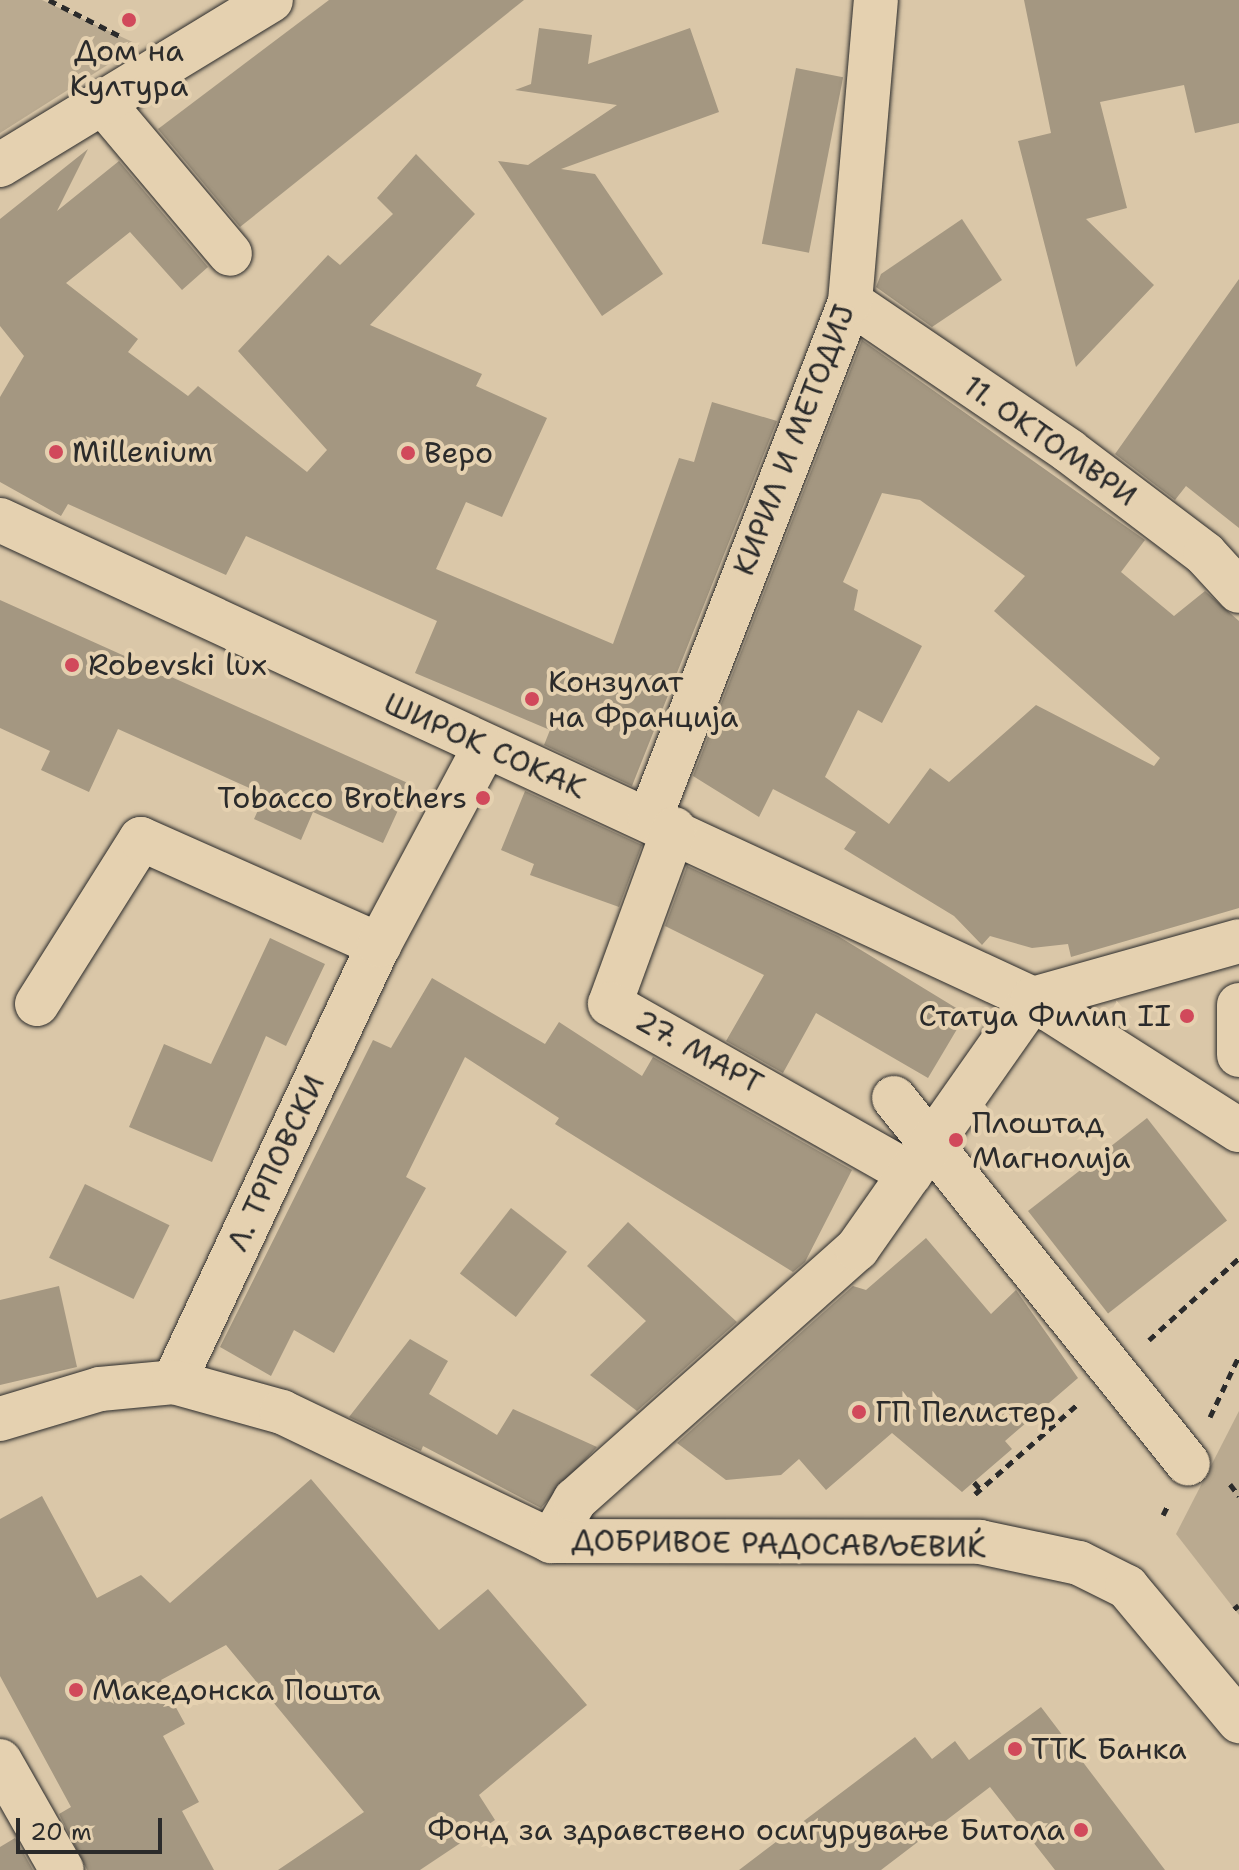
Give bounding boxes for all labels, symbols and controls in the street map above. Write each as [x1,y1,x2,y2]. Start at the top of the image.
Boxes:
marker: Дом на Култура [120,11,138,29]
place label: Дом на Култура [70,33,188,104]
street label: КИРИЛ И МЕТОДИЈ [726,299,862,581]
street label: 11. ОКТОМВРИ [956,368,1144,514]
place label: Millenium [72,434,213,470]
place label: Веро [424,435,493,471]
marker: Millenium [47,443,65,461]
marker: Веро [399,444,417,462]
place label: Robevski lux [88,647,267,683]
marker: Robevski lux [63,656,81,674]
place label: Конзулат на Франција [548,664,738,734]
street label: ШИРОК СОКАК [378,685,592,807]
marker: Конзулат на Франција [523,690,541,708]
place label: Tobacco Brothers [217,780,467,816]
marker: Tobacco Brothers [474,789,492,807]
place label: Статуа Филип II [919,998,1171,1034]
street label: 27. МАРТ [629,1002,769,1102]
marker: Статуа Филип II [1178,1007,1196,1025]
street label: Л. ТРПОВСКИ [219,1069,333,1257]
place label: Плоштад Магнолија [972,1105,1130,1176]
marker: Плоштад Магнолија [947,1131,965,1149]
place label: ГП Пелистер [875,1394,1056,1430]
marker: ГП Пелистер [850,1403,868,1421]
street label: ДОБРИВОЕ РАДОСАВЉЕВИЌ [571,1522,987,1566]
place label: Македонска Пошта [92,1672,381,1708]
marker: Македонска Пошта [67,1681,85,1699]
place label: ТТК Банка [1031,1731,1187,1767]
marker: ТТК Банка [1006,1740,1024,1758]
scale bar [20,1802,166,1852]
place label: Фонд за здравствено осигурување Битола [427,1812,1065,1848]
text: 20 m [30,1816,92,1848]
marker: Фонд за здравствено осигурување Битола [1072,1821,1090,1839]

